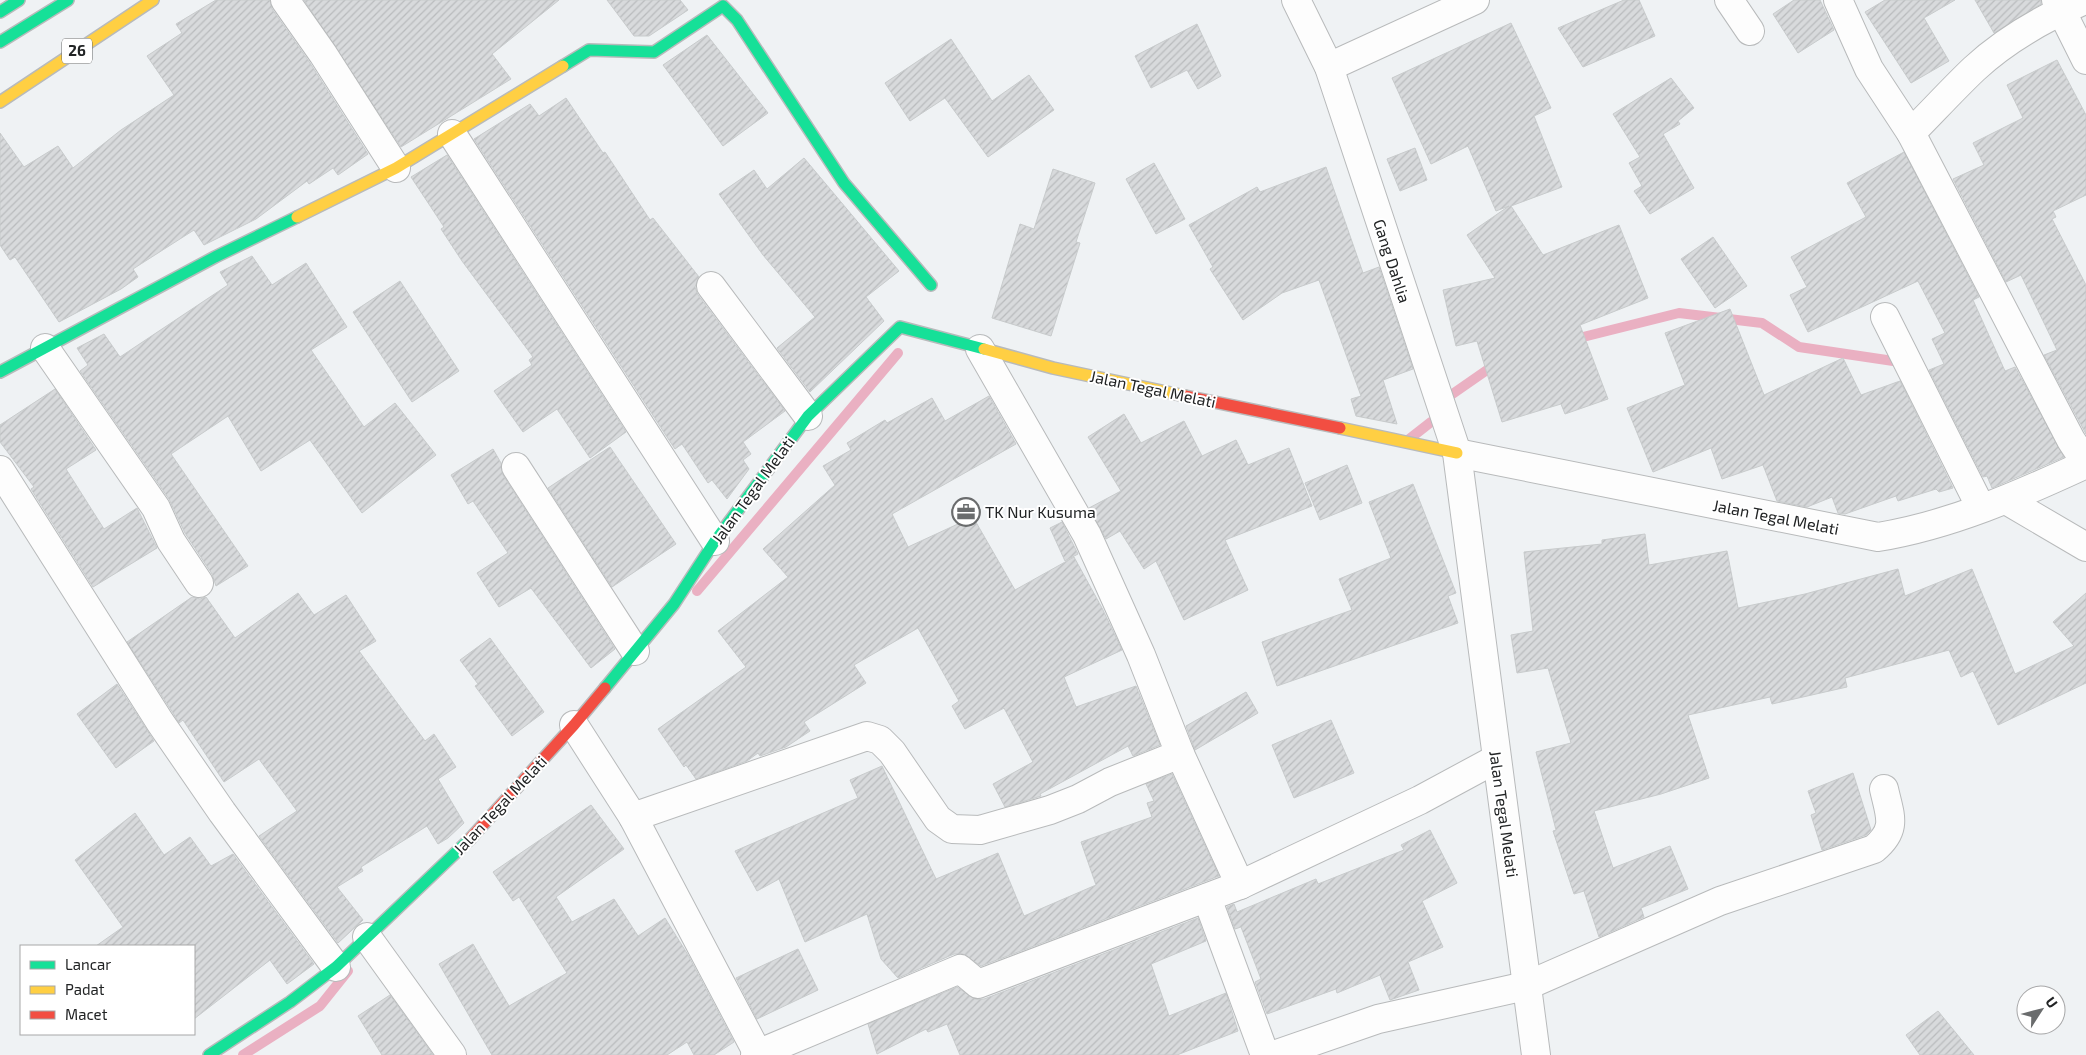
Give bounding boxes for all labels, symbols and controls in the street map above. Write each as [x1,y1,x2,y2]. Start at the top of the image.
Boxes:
road number: 26 [62,38,92,64]
street label: Gang Dahlia [1370,217,1415,305]
street label: Jalan Tegal Melati [1088,366,1218,411]
street label: Jalan Tegal Melati [707,432,798,547]
street label: Jalan Tegal Melati [1711,495,1841,538]
office icon: TK Nur Kusuma [951,497,981,527]
place label: TK Nur Kusuma [985,502,1096,521]
street label: Jalan Tegal Melati [1486,749,1523,879]
street label: Jalan Tegal Melati [449,751,550,858]
legend [20,945,195,1035]
text: Lancar [65,955,111,973]
text: Padat [65,980,105,998]
north arrow [2016,985,2066,1035]
text: U [2042,993,2062,1011]
text: Macet [65,1005,108,1023]

